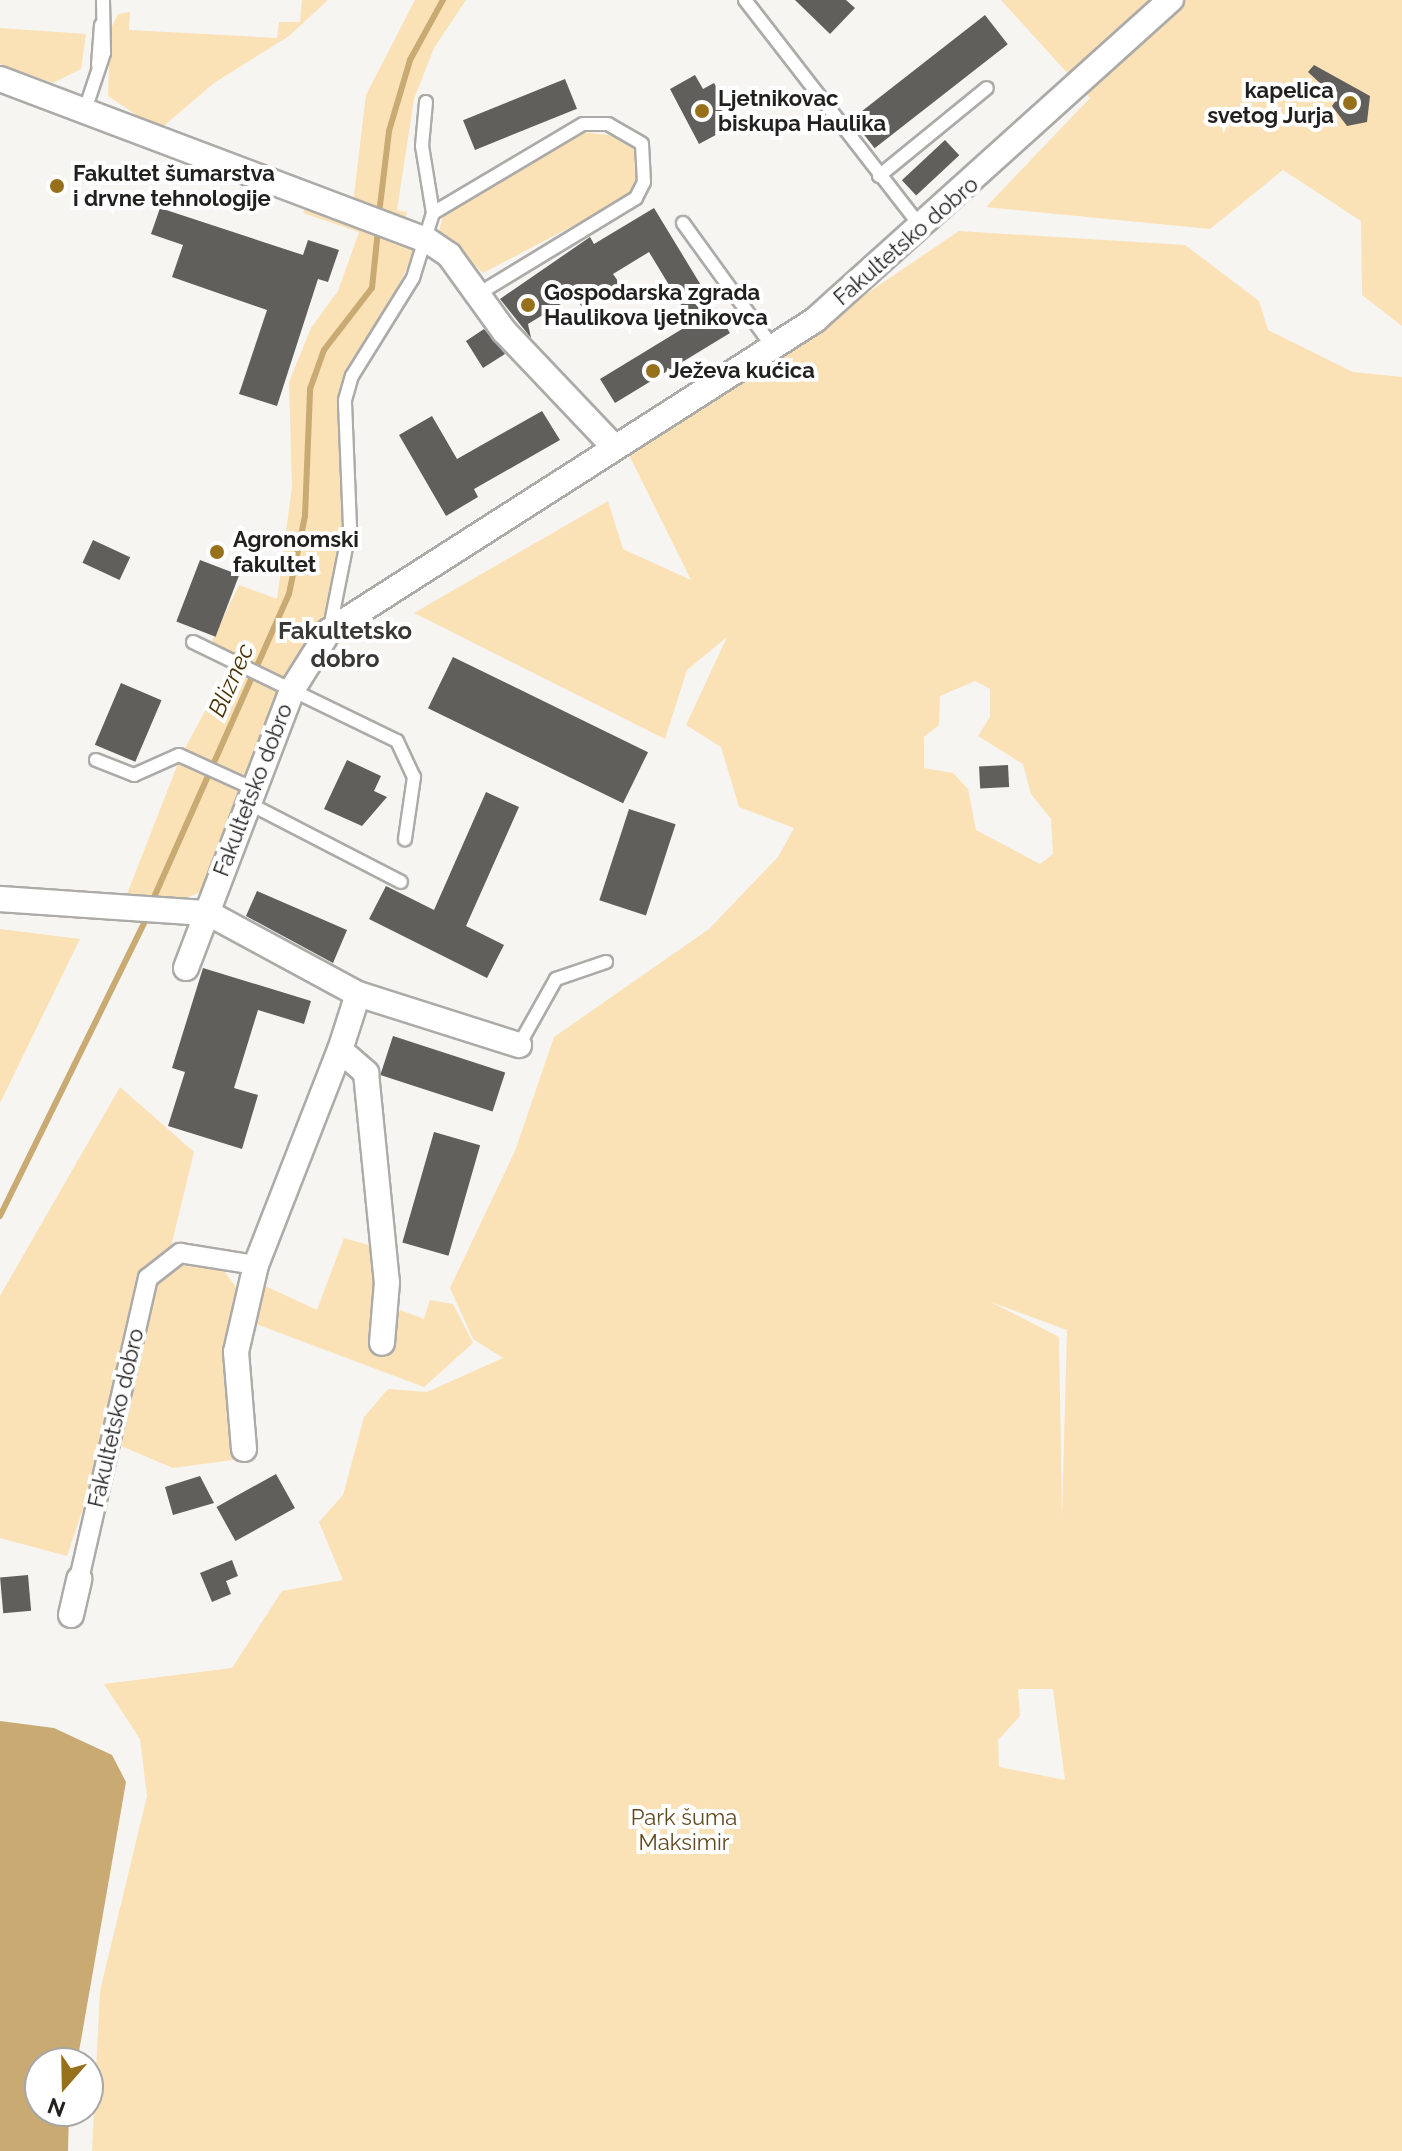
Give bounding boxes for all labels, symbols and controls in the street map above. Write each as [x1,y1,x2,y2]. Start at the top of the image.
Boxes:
place label: kapelica svetog Jurja [1207,77,1334,128]
place label: Ljetnikovac biskupa Haulika [718,85,886,136]
marker: kapelica svetog Jurja [1341,94,1359,112]
marker: Ljetnikovac biskupa Haulika [693,102,711,120]
place label: Fakultet šumarstva i drvne tehnologije [73,160,275,212]
street label: Fakultetsko dobro [828,171,984,311]
marker: Fakultet šumarstva i drvne tehnologije [48,177,66,195]
place label: Gospodarska zgrada Haulikova ljetnikovca [544,279,768,330]
marker: Gospodarska zgrada Haulikova ljetnikovca [519,296,537,314]
place label: Ježeva kućica [669,358,815,384]
marker: Ježeva kućica [644,362,662,380]
place label: Agronomski fakultet [233,526,359,578]
marker: Agronomski fakultet [208,543,226,561]
district label: Fakultetsko dobro [278,617,412,673]
water label: Bliznec [202,639,260,721]
street label: Fakultetsko dobro [208,700,298,880]
street label: Fakultetsko dobro [83,1326,149,1510]
park label: Park šuma Maksimir [631,1804,737,1856]
north arrow [24,2047,104,2127]
text: N [44,2093,69,2123]

